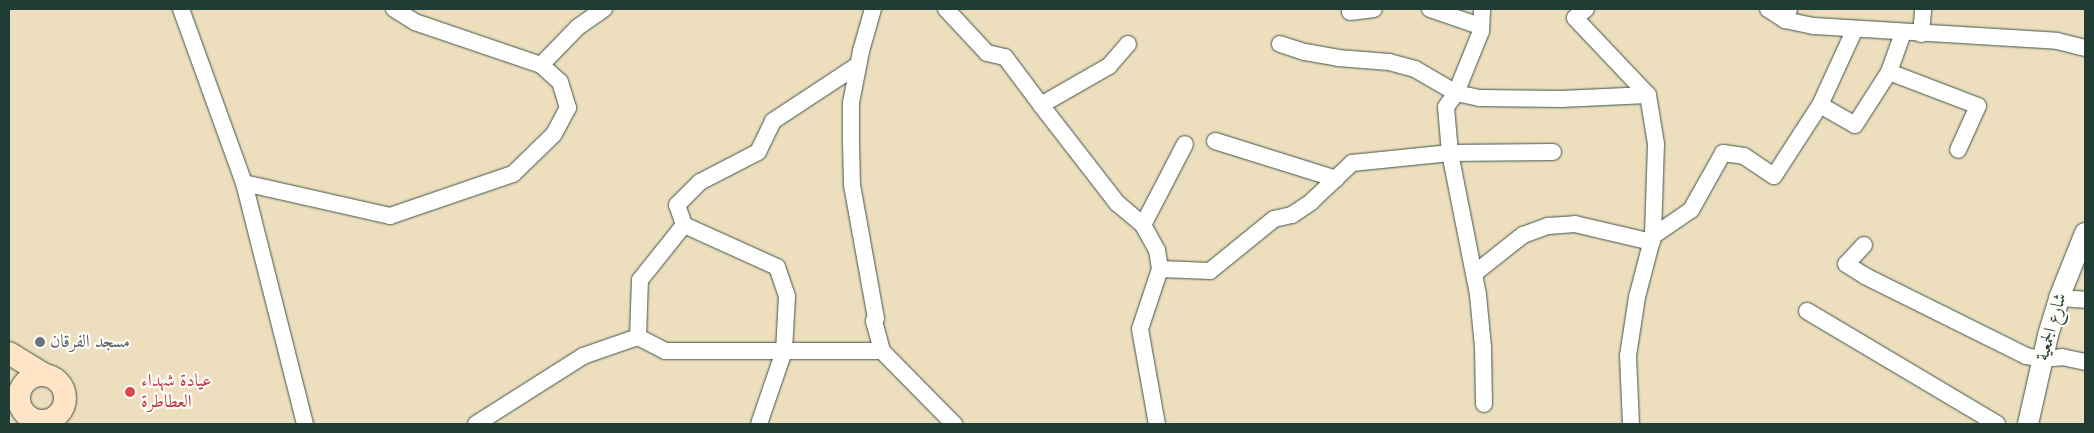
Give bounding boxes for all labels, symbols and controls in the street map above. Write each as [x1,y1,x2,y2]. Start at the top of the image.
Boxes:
street label: شارع الجمعية [2032,291,2072,363]
place label: مسجد الفرقان [50,331,130,353]
marker: مسجد الفرقان [34,336,46,348]
place label: عيادة شهداء العطاطرة [141,371,212,414]
marker: عيادة شهداء العطاطرة [123,385,137,399]

